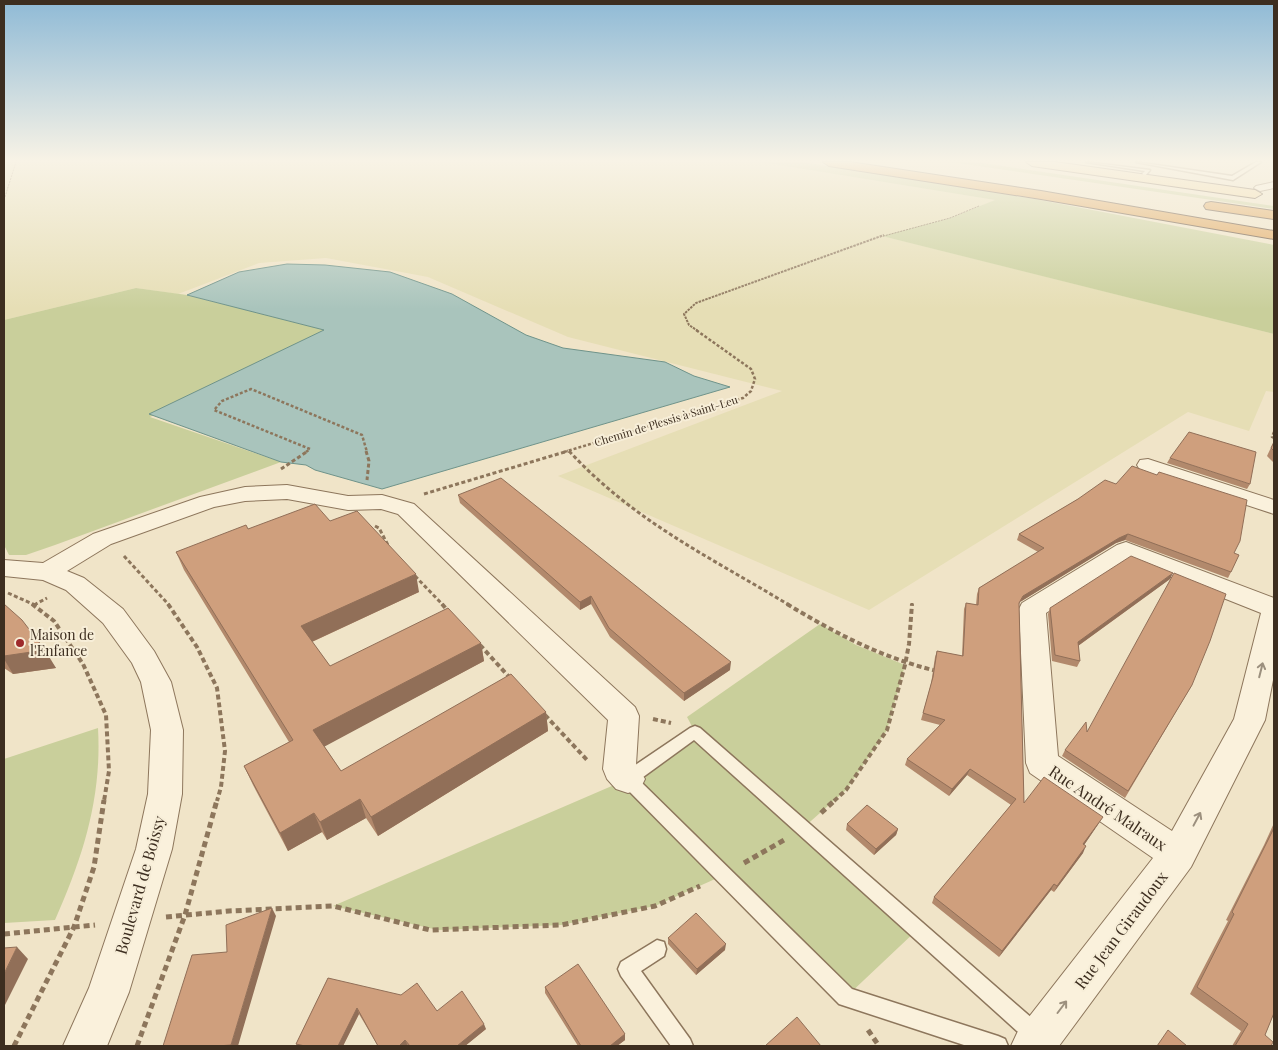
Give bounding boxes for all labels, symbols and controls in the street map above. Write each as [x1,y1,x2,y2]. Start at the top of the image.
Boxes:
street label: Chemin de Plessis à Saint-Leu [592,391,740,450]
place label: Maison de l'Enfance [30,625,94,660]
marker: Maison de l'Enfance [14,637,26,649]
one-way arrow [1256,663,1266,679]
street label: Rue André Malraux [1045,760,1172,855]
one-way arrow [1192,811,1202,826]
street label: Boulevard de Boissy [110,813,169,957]
street label: Rue Jean Giraudoux [1069,866,1172,993]
one-way arrow [1057,1000,1067,1014]

